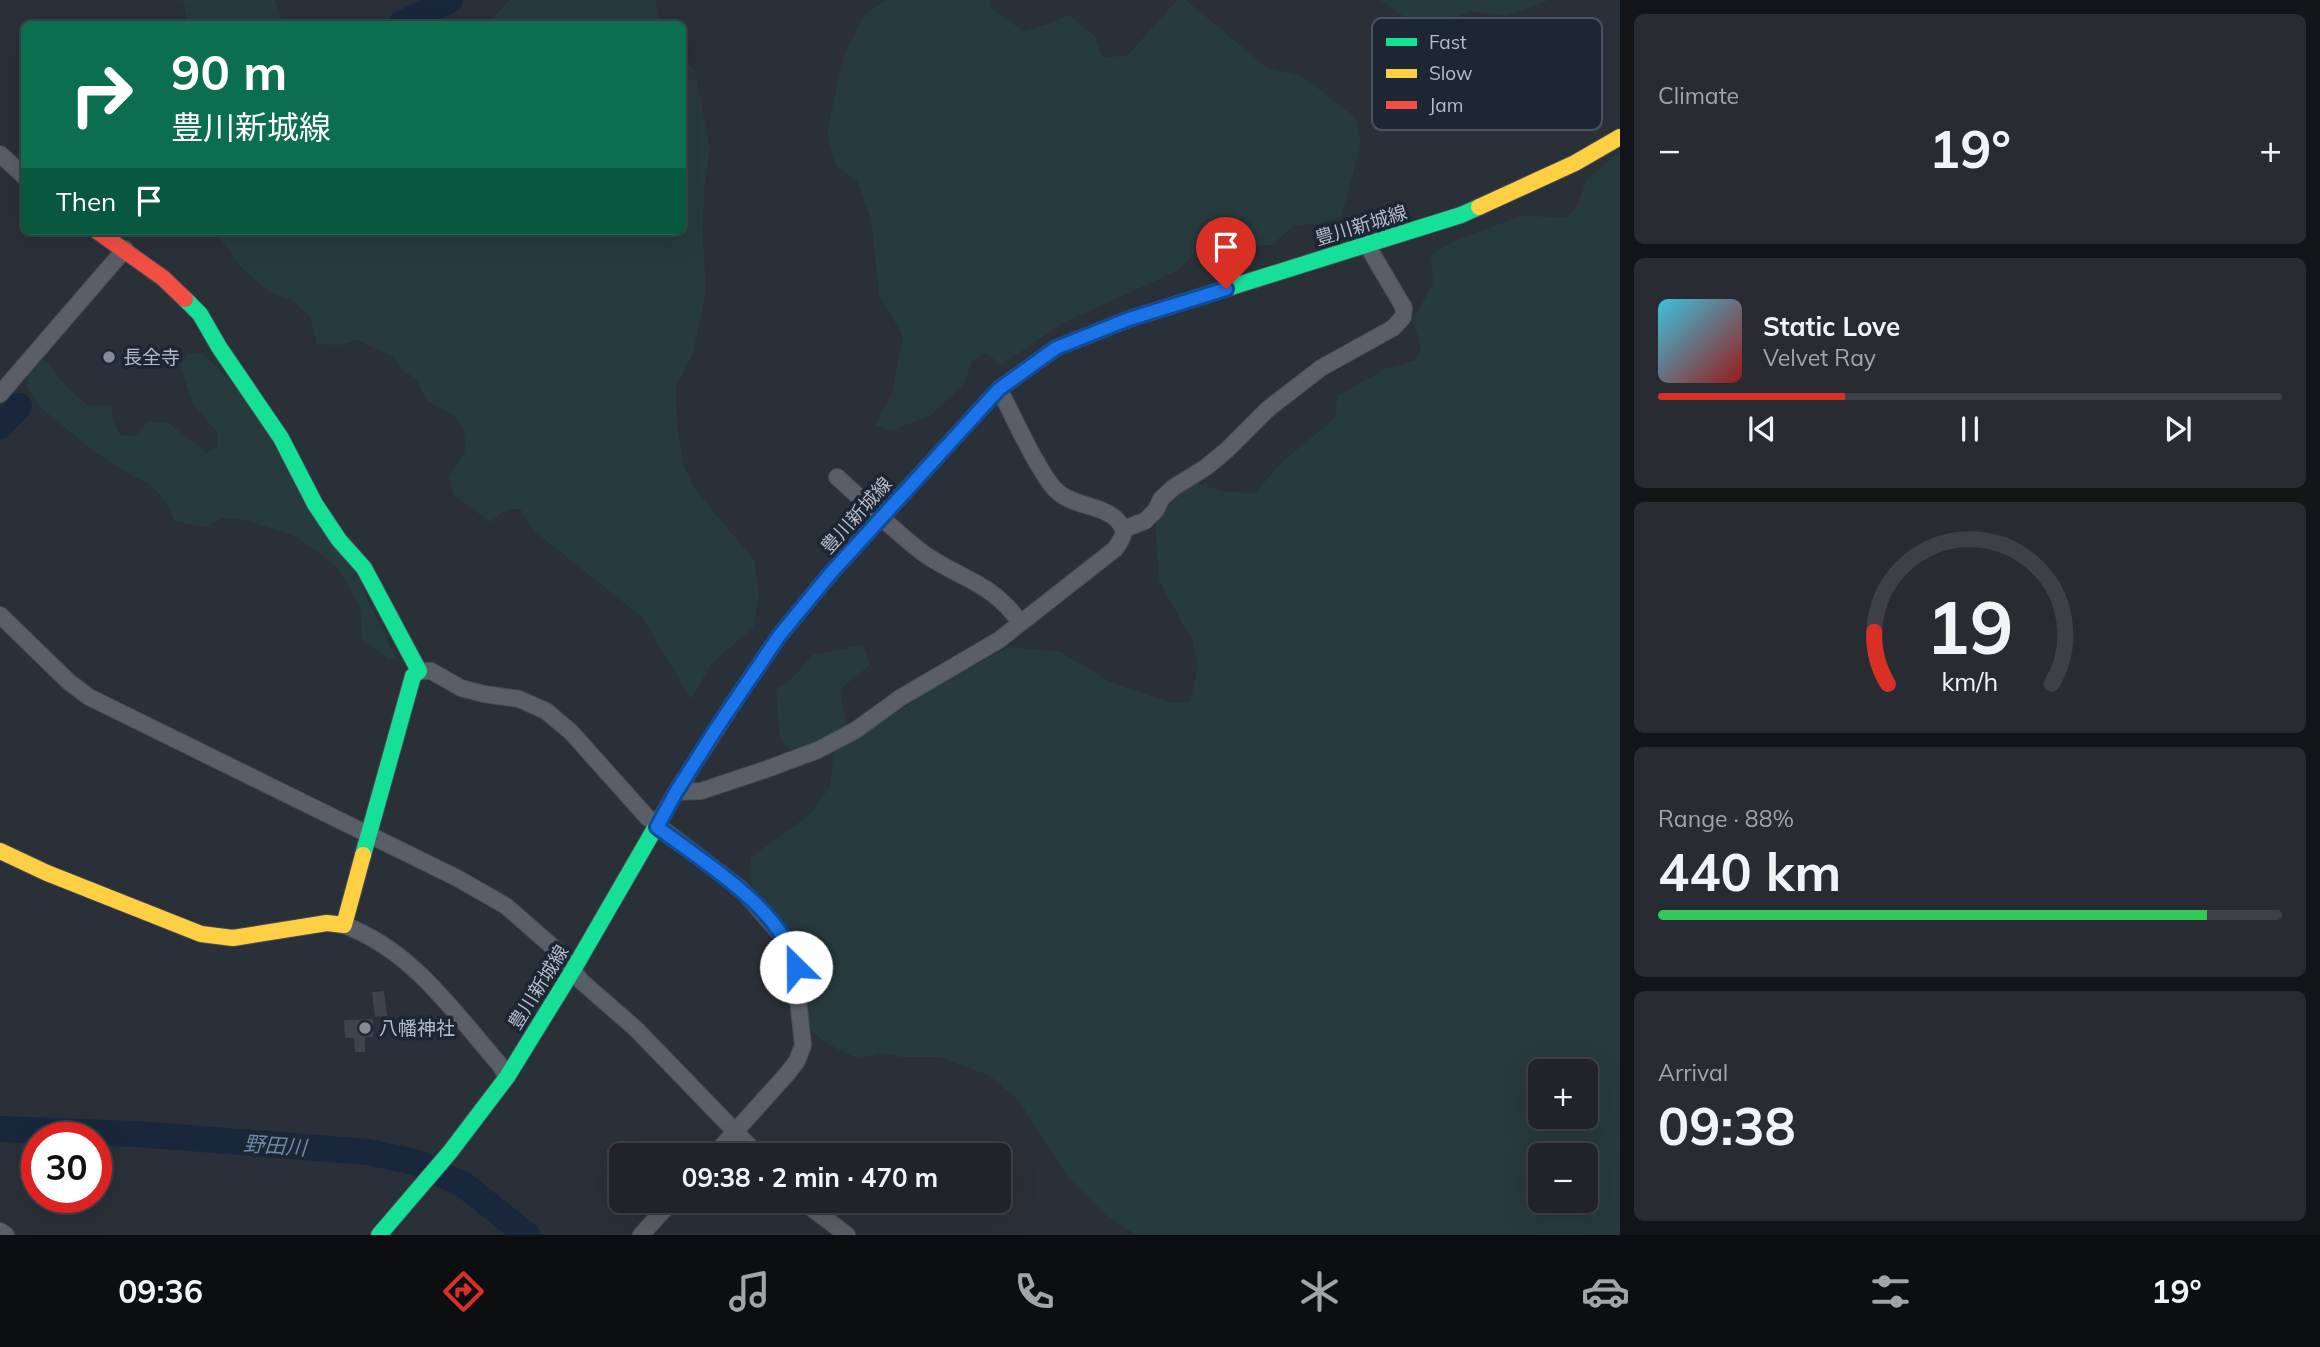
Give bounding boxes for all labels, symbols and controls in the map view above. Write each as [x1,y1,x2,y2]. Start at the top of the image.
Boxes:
legend [1372,18,1602,130]
text: Fast [1429,30,1467,54]
text: 90 m [171,41,287,102]
icon: right [56,49,147,140]
text: Slow [1429,61,1473,85]
text: Climate [1658,81,1739,110]
text: Jam [1429,93,1463,117]
text: 豊川新城線 [171,107,331,147]
text: 19° [1929,116,2011,181]
text: − [1658,125,1681,173]
text: + [2259,125,2282,173]
icon: arrive [130,182,168,220]
text: Then [56,185,116,218]
street label: 豊川新城線 [1312,200,1410,250]
pin [1196,217,1256,289]
icon: arrive [1207,228,1245,266]
text: Static Love [1763,310,1900,343]
text: Velvet Ray [1763,343,1876,372]
place label: 長全寺 [123,345,180,369]
marker: 長全寺 [101,349,117,365]
icon: previous [1743,410,1781,448]
icon: pause [1951,410,1989,448]
icon: next [2159,410,2197,448]
street label: 豊川新城線 [815,472,897,558]
text: 19 [1926,581,2014,672]
text: km/h [1942,665,1998,696]
text: Range · 88% [1658,804,1794,833]
text: 440 km [1658,839,1841,904]
position arrow [759,930,833,1004]
street label: 豊川新城線 [503,940,573,1034]
place label: 八幡神社 [379,1016,455,1040]
marker: 八幡神社 [357,1020,373,1036]
text: Arrival [1658,1058,1728,1087]
map controls [1528,1059,1598,1213]
button: + [1528,1059,1598,1129]
text: 09:38 [1658,1093,1796,1158]
speed limit sign: 30 [21,1122,112,1213]
water label: 野田川 [243,1130,309,1160]
button: − [1528,1143,1598,1213]
text: 09:38 · 2 min · 470 m [682,1161,938,1194]
icon: directions [439,1267,488,1316]
icon: music [725,1267,774,1316]
icon: phone [1010,1267,1059,1316]
icon: climate [1295,1267,1344,1316]
icon: car [1581,1267,1630,1316]
icon: filters [1866,1267,1915,1316]
text: 09:36 [118,1271,203,1311]
text: 19° [2151,1271,2202,1311]

